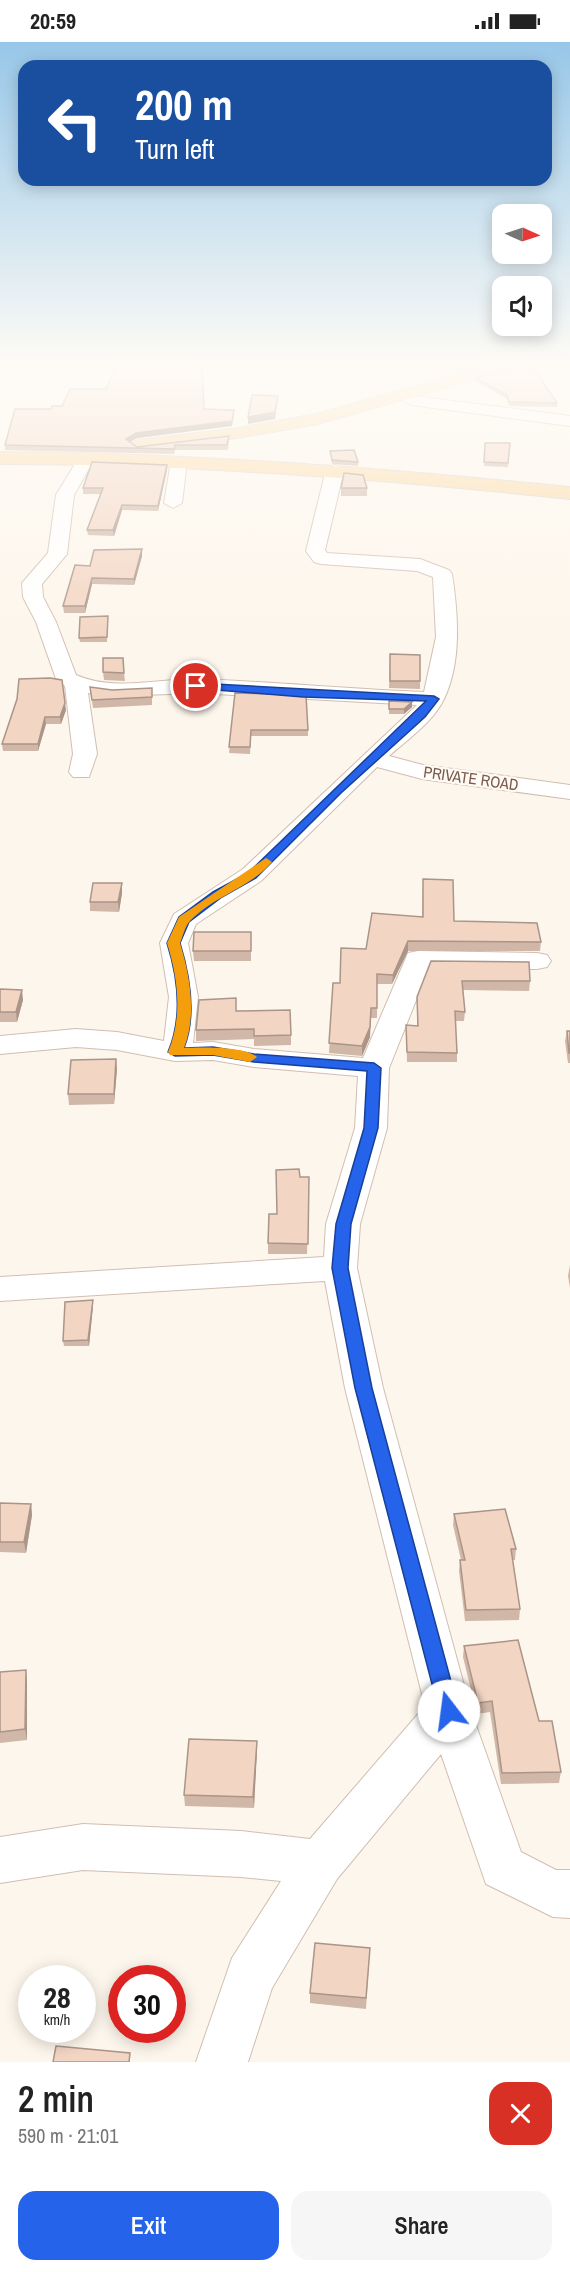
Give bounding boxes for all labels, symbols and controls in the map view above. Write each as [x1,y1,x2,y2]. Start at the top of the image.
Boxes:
text: 20:59 [30,6,76,36]
text: 200 m [135,77,233,133]
icon: left [36,84,114,162]
text: Turn left [135,131,214,167]
north arrow [492,204,552,264]
map controls [492,204,552,336]
button: sound [492,276,552,336]
pin [170,660,221,711]
icon: arrive [179,669,212,702]
street label: PRIVATE ROAD [422,760,520,796]
position arrow [417,1679,481,1743]
speed limit sign: 30 [108,1965,186,2043]
text: 28 [43,1977,71,2017]
text: km/h [44,2009,70,2030]
text: 2 min [18,2075,94,2123]
button: close [489,2082,552,2145]
text: 590 m · 21:01 [18,2122,118,2149]
button: Exit [18,2191,279,2260]
button: Share [291,2191,552,2260]

